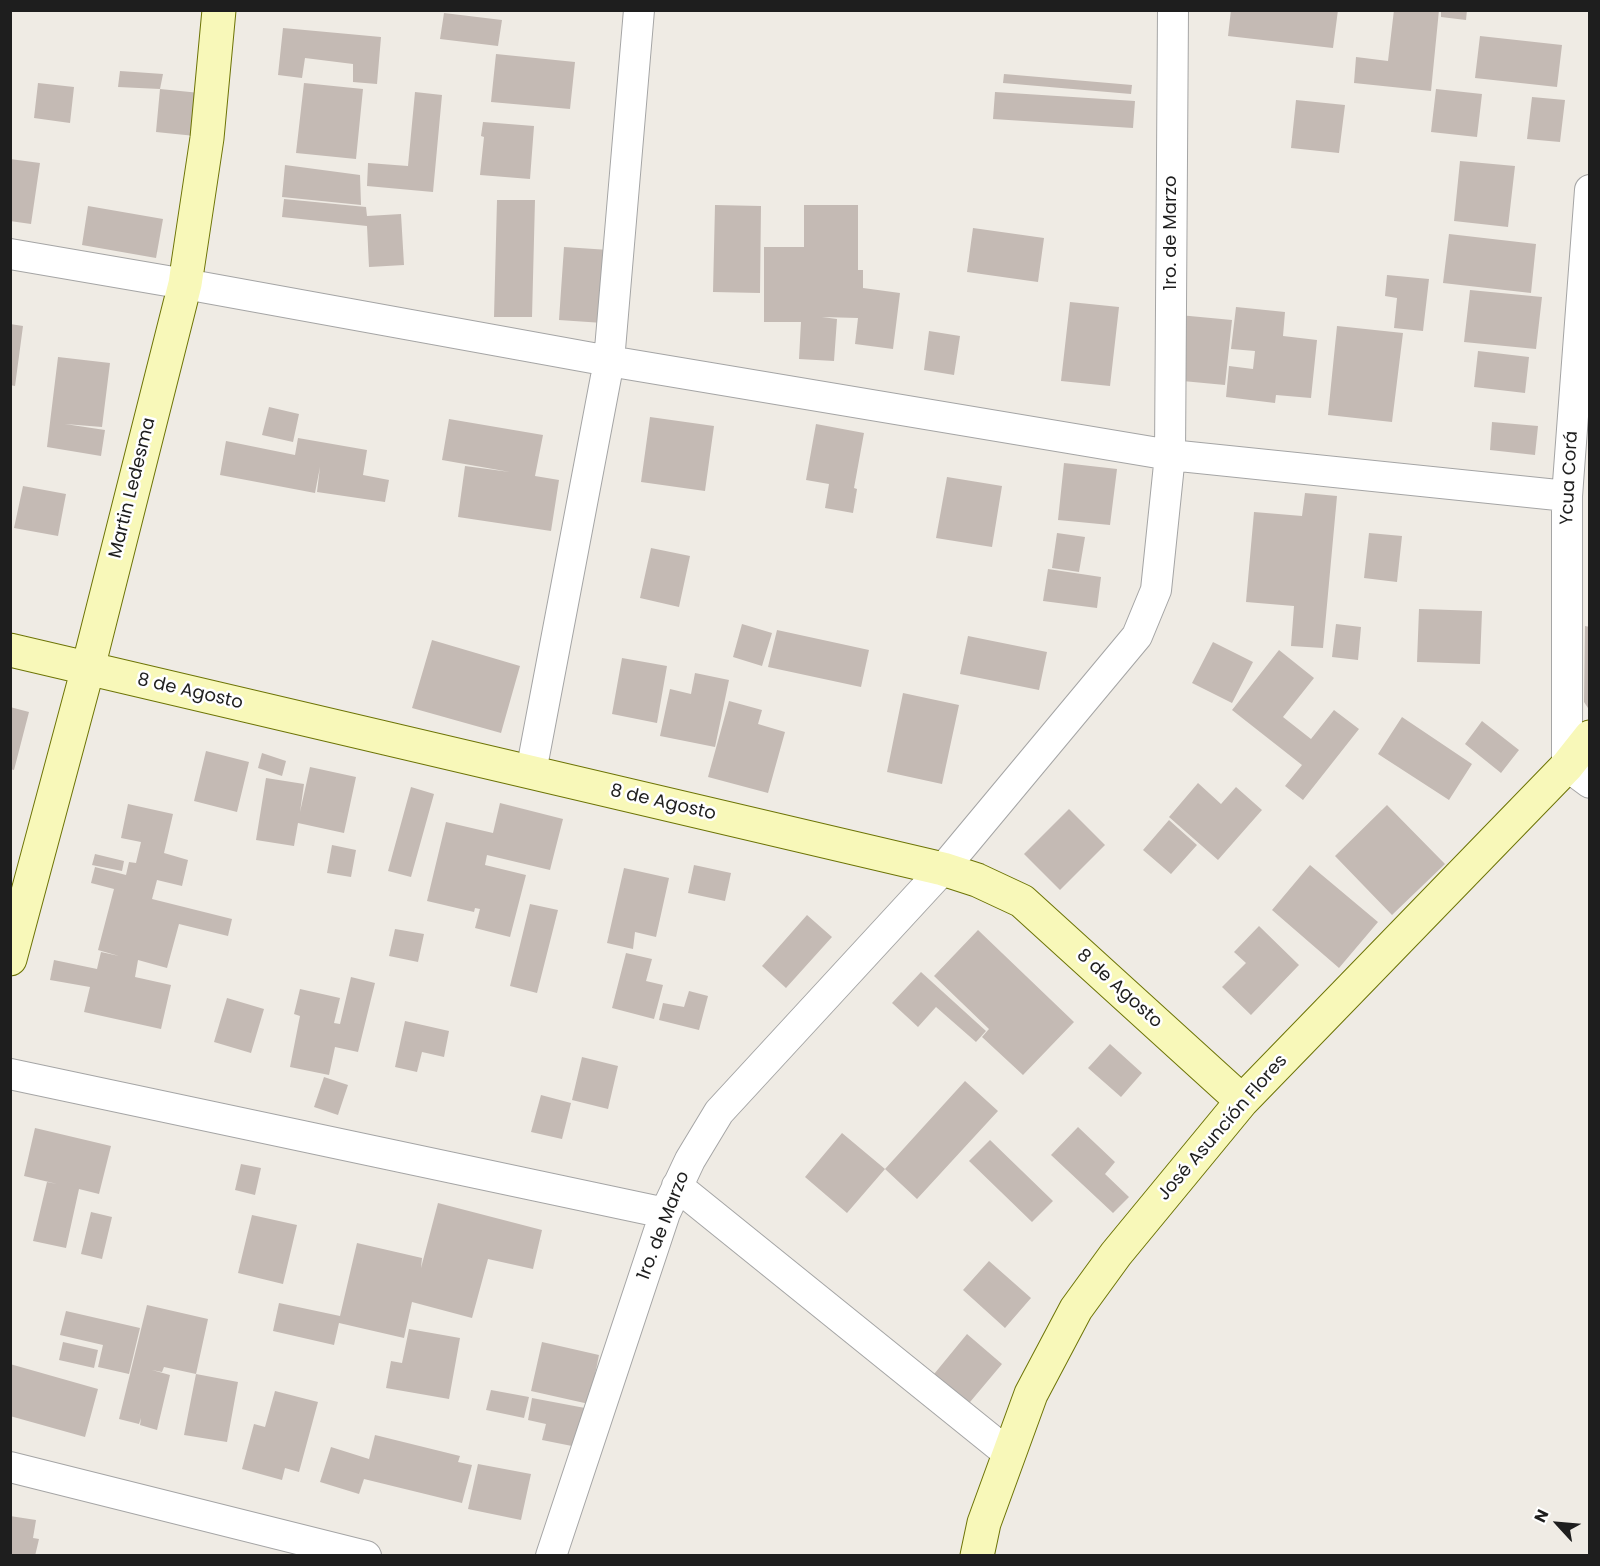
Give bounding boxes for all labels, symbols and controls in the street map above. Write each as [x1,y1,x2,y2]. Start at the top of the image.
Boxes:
street label: 1ro. de Marzo [1160,176,1182,290]
street label: Martin Ledesma [105,415,161,561]
street label: Ycua Corá [1557,430,1583,526]
street label: 8 de Agosto [135,669,245,715]
street label: 8 de Agosto [608,780,718,826]
street label: 8 de Agosto [1072,945,1166,1033]
street label: José Asunción Flores [1154,1051,1292,1205]
street label: 1ro. de Marzo [633,1169,695,1283]
north arrow [1528,1494,1588,1554]
text: N [1528,1505,1554,1526]

